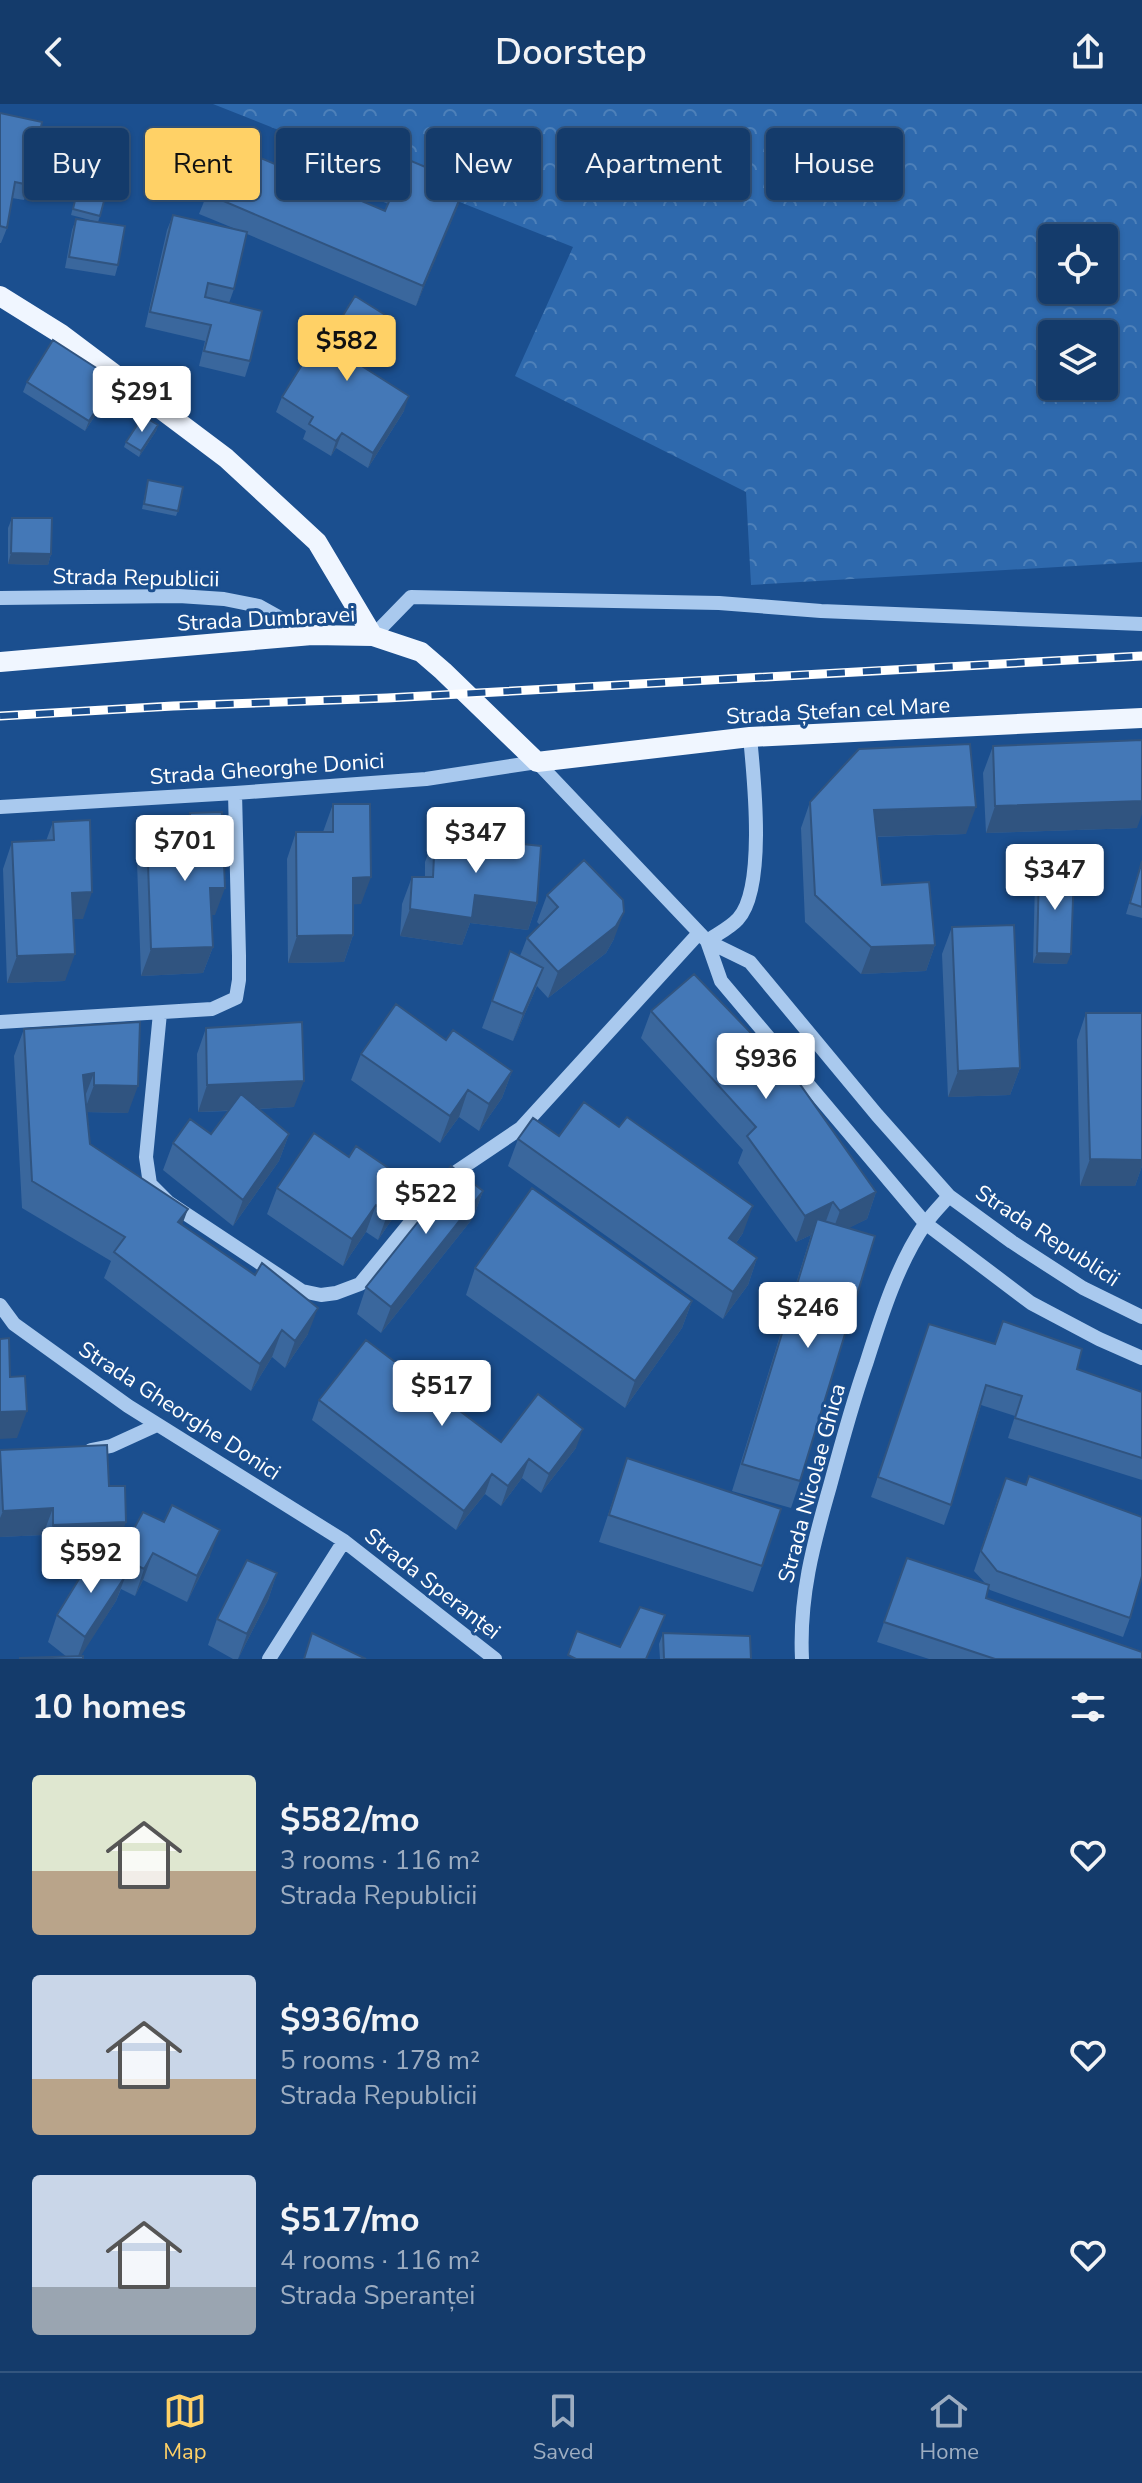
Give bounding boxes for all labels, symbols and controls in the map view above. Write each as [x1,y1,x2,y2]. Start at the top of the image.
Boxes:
text: Doorstep [495,28,647,77]
icon: back [32,30,76,74]
icon: share [1066,30,1110,74]
chip: Buy [24,128,129,200]
chip: Rent [145,128,260,200]
chip: Filters [276,128,410,200]
chip: New [426,128,541,200]
chip: Apartment [557,128,750,200]
chip: House [766,128,903,200]
map controls [1038,224,1118,400]
button: locate [1038,224,1118,304]
pin: $582 [300,315,394,383]
button: layers [1038,320,1118,400]
text: $582 [316,323,378,358]
pin: $291 [95,366,189,434]
text: $291 [111,374,173,409]
street label: Strada Republicii [52,562,220,594]
street label: Strada Dumbravei [176,599,356,639]
street label: Strada Ștefan cel Mare [725,690,951,732]
street label: Strada Gheorghe Donici [149,746,385,792]
pin: $347 [429,807,523,875]
pin: $701 [138,815,232,883]
text: $347 [445,815,507,850]
text: $701 [154,823,216,858]
pin: $347 [1008,844,1102,912]
text: $347 [1024,852,1086,887]
pin: $936 [719,1033,813,1101]
text: $936 [735,1041,797,1076]
pin: $522 [379,1168,473,1236]
text: $522 [395,1176,457,1211]
street label: Strada Republicii [969,1178,1126,1294]
pin: $246 [761,1282,855,1350]
text: $246 [777,1290,839,1325]
street label: Strada Gheorghe Donici [73,1334,286,1487]
pin: $517 [395,1360,489,1428]
text: $517 [411,1368,473,1403]
street label: Strada Nicolae Ghica [771,1380,853,1586]
street label: Strada Speranței [358,1521,507,1646]
pin: $592 [44,1527,138,1595]
text: $592 [60,1535,122,1570]
text: 10 homes [32,1684,186,1730]
icon: filters [1066,1685,1110,1729]
text: $582/mo [280,1797,420,1843]
icon: home [96,1807,192,1903]
icon: heart [1066,1833,1110,1877]
text: 3 rooms · 116 m² [280,1843,480,1878]
text: Strada Republicii [280,1878,477,1913]
text: $936/mo [280,1997,420,2043]
icon: home [96,2007,192,2103]
icon: heart [1066,2033,1110,2077]
text: 5 rooms · 178 m² [280,2043,480,2078]
text: Strada Republicii [280,2078,477,2113]
text: $517/mo [280,2197,420,2243]
icon: home [96,2207,192,2303]
icon: heart [1066,2233,1110,2277]
text: 4 rooms · 116 m² [280,2243,480,2278]
text: Strada Speranței [280,2278,475,2313]
tab: Map [163,2389,207,2467]
tab: Saved [533,2389,594,2467]
tab: Home [920,2389,979,2467]

